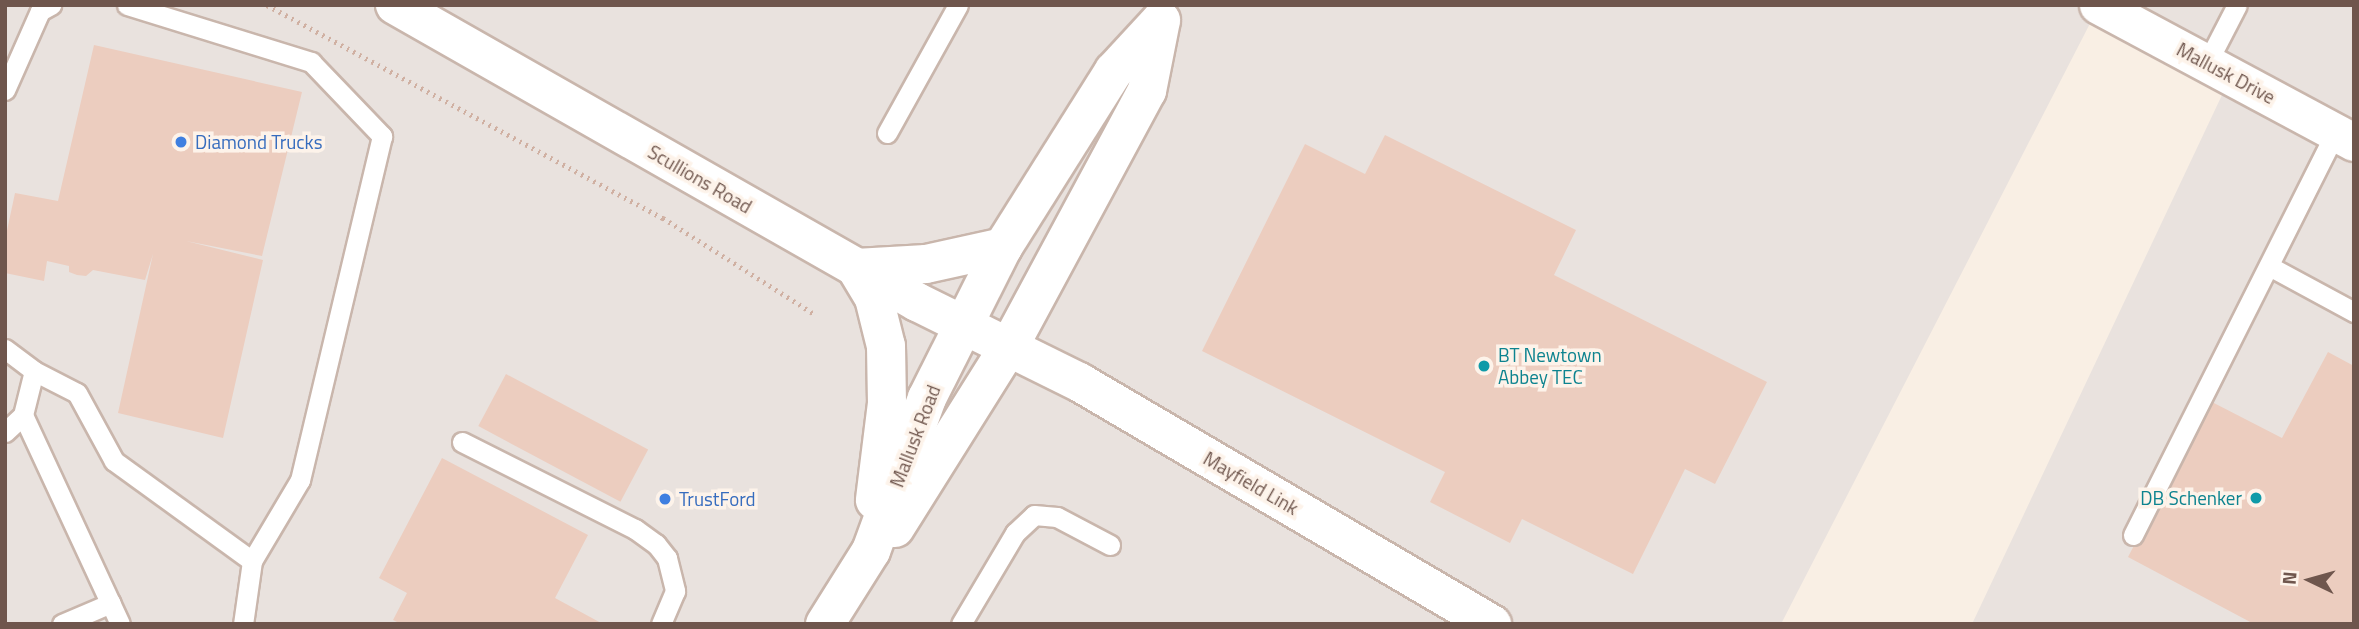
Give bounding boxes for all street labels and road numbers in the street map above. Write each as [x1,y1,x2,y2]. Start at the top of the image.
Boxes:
street label: Mallusk Drive [2173,38,2279,108]
street label: Scullions Road [644,140,756,218]
street label: Mallusk Road [885,382,945,490]
street label: Mayfield Link [1199,447,1303,519]

